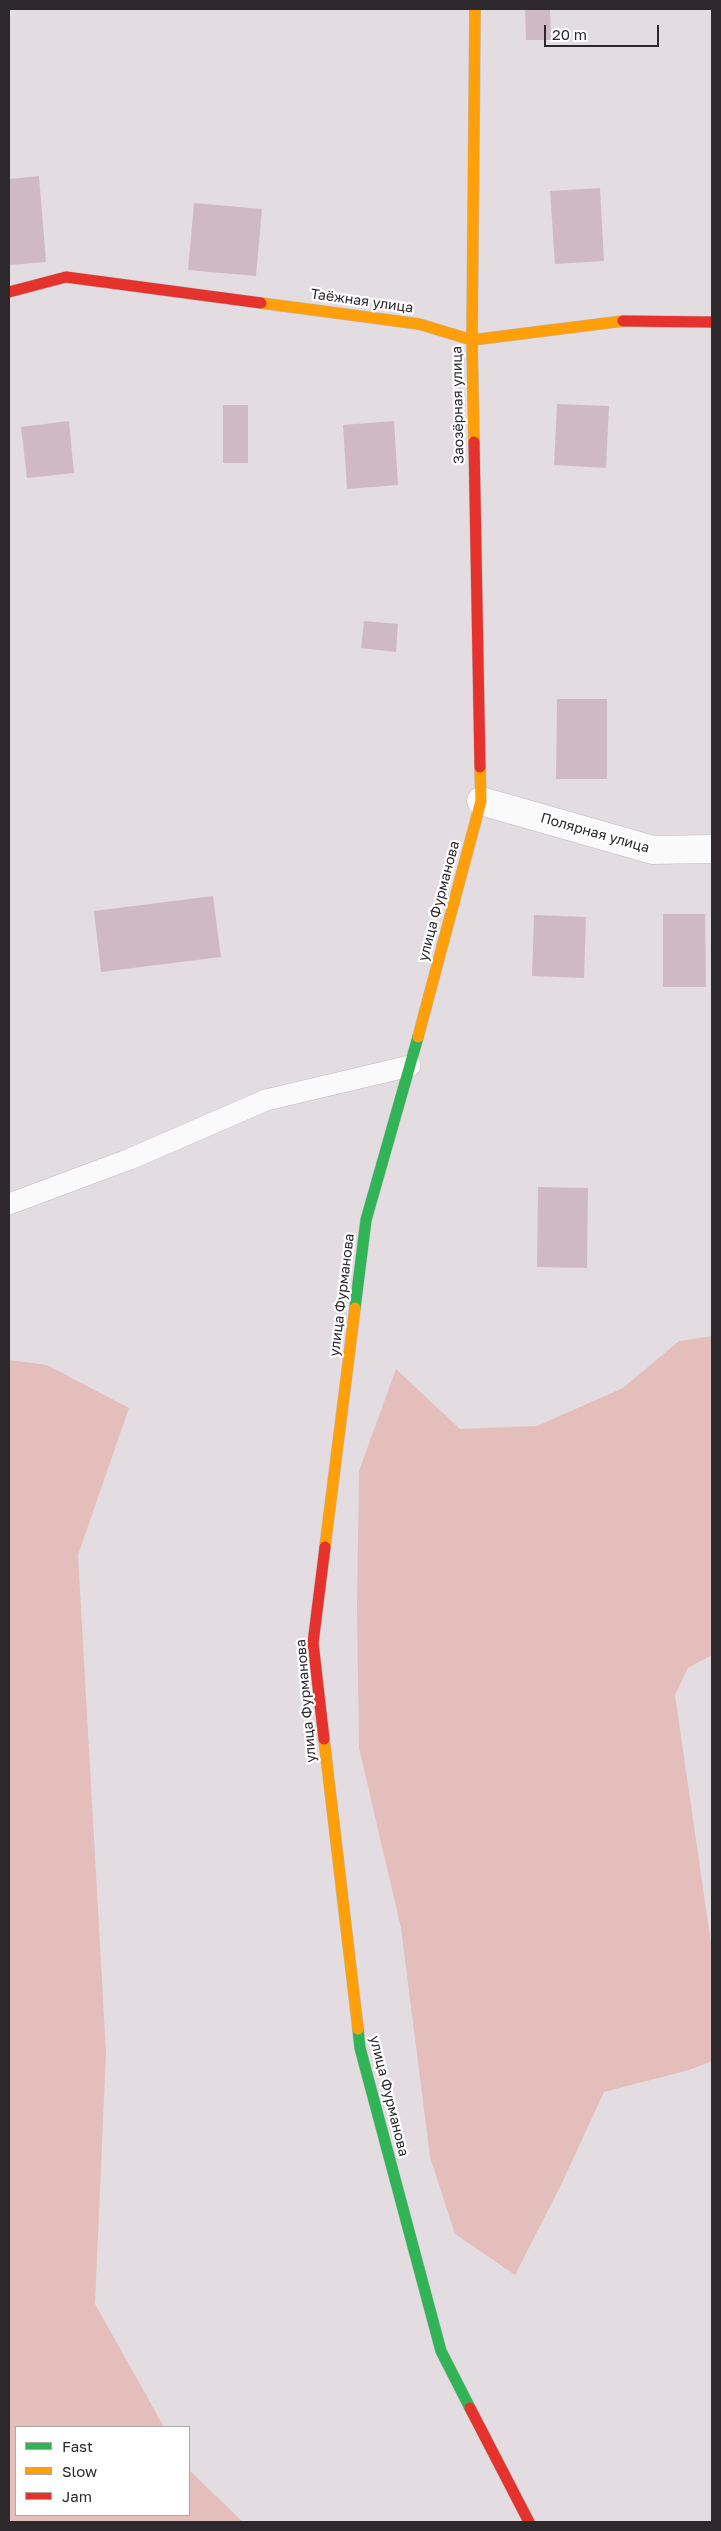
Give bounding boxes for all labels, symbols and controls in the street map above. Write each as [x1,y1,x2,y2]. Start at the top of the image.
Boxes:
scale bar [546,15,661,47]
text: 20 m [552,25,587,43]
street label: Таёжная улица [310,285,414,317]
street label: Заозёрная улица [449,346,467,464]
street label: Полярная улица [539,809,651,857]
street label: улица Фурманова [415,839,463,963]
street label: улица Фурманова [326,1233,358,1357]
street label: улица Фурманова [292,1639,320,1763]
street label: улица Фурманова [366,2034,412,2158]
legend [15,2426,190,2516]
text: Fast [62,2437,93,2455]
text: Slow [62,2462,97,2480]
text: Jam [62,2487,92,2505]

